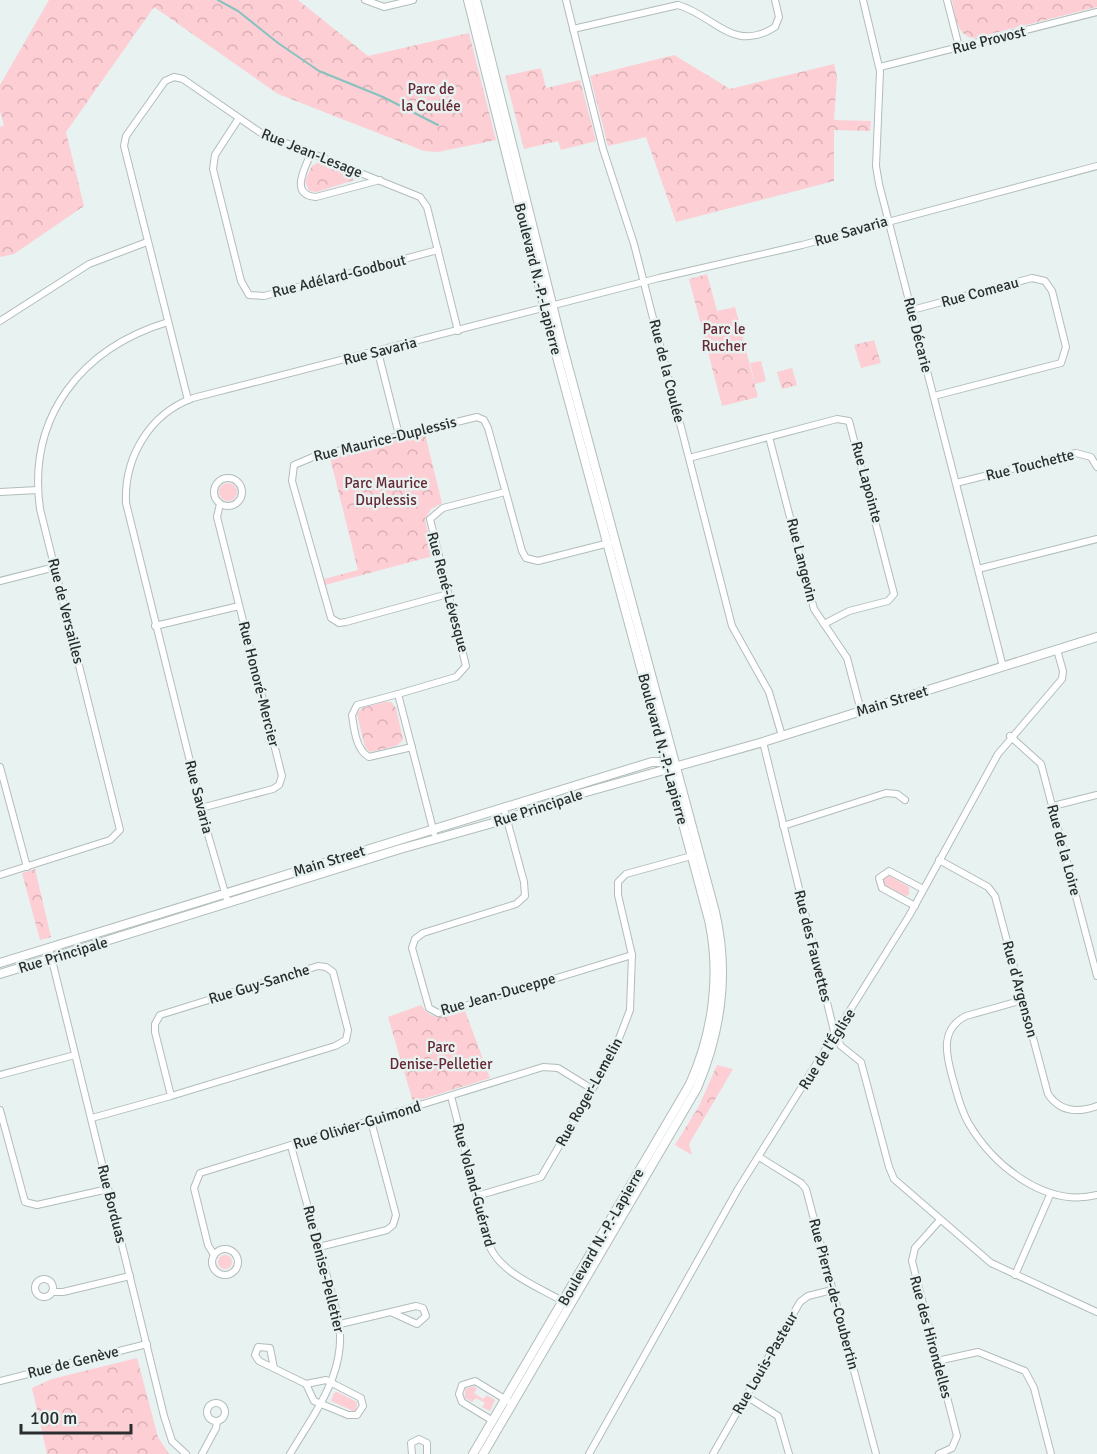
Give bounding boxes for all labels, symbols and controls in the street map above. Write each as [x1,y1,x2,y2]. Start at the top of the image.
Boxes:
street label: Rue Provost [950,22,1028,58]
park label: Parc de la Coulée [401,80,461,115]
street label: Rue Jean-Lesage [259,125,365,181]
street label: Boulevard N.-P.-Lapierre [510,201,566,357]
street label: Rue Savaria [812,212,890,250]
street label: Rue Adélard-Godbout [270,251,408,301]
street label: Rue Comeau [939,273,1021,311]
street label: Rue Décarie [900,296,936,374]
street label: Rue de la Coulée [645,317,689,425]
park label: Parc le Rucher [701,320,747,355]
street label: Rue Savaria [341,333,419,369]
street label: Rue Maurice-Duplessis [312,412,459,465]
street label: Rue Lapointe [847,439,887,525]
street label: Rue Touchette [984,445,1076,485]
park label: Parc Maurice Duplessis [344,474,428,509]
street label: Rue Langevin [783,516,821,604]
street label: Rue René-Lévesque [423,530,473,654]
street label: Rue de Versailles [44,556,88,666]
street label: Rue Honoré-Mercier [235,619,283,749]
street label: Boulevard N.-P.-Lapierre [634,671,692,827]
street label: Main Street [854,682,930,720]
street label: Rue Savaria [181,758,217,836]
street label: Rue Principale [491,785,585,831]
street label: Rue de la Loire [1043,802,1085,898]
street label: Main Street [291,842,367,880]
street label: Rue des Fauvettes [790,888,836,1004]
street label: Rue Principale [16,933,110,977]
street label: Rue d'Argenson [998,939,1042,1039]
street label: Rue Guy-Sanche [206,960,312,1008]
street label: Rue Jean-Duceppe [438,969,558,1019]
street label: Rue de l'Église [794,1005,859,1093]
street label: Rue Roger-Lemelin [552,1035,626,1149]
park label: Parc Denise-Pelletier [390,1038,493,1073]
street label: Rue Olivier-Guimond [291,1097,423,1153]
street label: Rue Yoland-Guérard [449,1121,499,1249]
street label: Rue Borduas [94,1163,131,1246]
street label: Boulevard N.-P.-Lapierre [554,1165,648,1309]
street label: Rue Denise-Pelletier [299,1203,349,1335]
street label: Rue Pierre-de-Coubertin [805,1216,863,1372]
street label: Rue des Hirondelles [906,1274,956,1401]
street label: Rue Louis-Pasteur [728,1308,802,1418]
street label: Rue de Genève [26,1342,120,1382]
scale bar [21,1397,130,1435]
text: 100 m [30,1407,77,1429]

